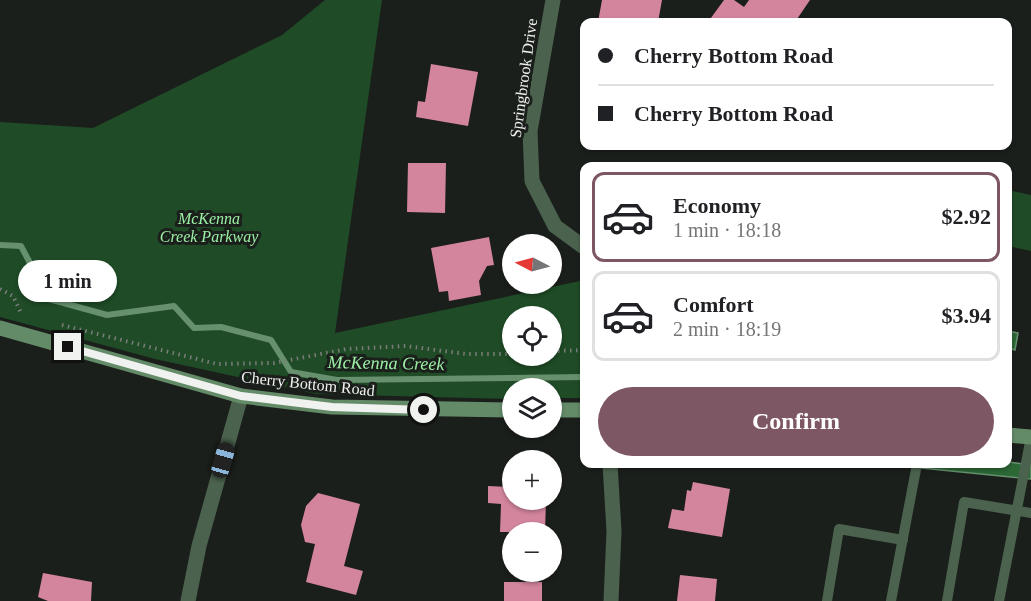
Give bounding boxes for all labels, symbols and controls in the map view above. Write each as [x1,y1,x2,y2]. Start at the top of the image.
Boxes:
street label: Springbrook Drive [507,17,541,139]
text: Cherry Bottom Road [634,43,833,68]
text: Cherry Bottom Road [634,101,833,126]
icon: car [601,190,655,244]
text: Economy [673,193,761,218]
text: $2.92 [942,204,991,229]
park label: McKenna Creek Parkway [160,210,259,246]
text: 1 min · 18:18 [673,219,781,241]
north arrow [502,234,562,294]
map controls [502,234,562,582]
callout: 1 min [19,260,118,302]
text: 1 min [43,270,92,292]
icon: car [601,289,655,343]
text: Comfort [673,292,754,317]
text: $3.94 [942,303,991,328]
button: locate [502,306,562,366]
text: 2 min · 18:19 [673,318,781,340]
route end [54,333,81,360]
water label: McKenna Creek [326,352,446,374]
street label: Cherry Bottom Road [240,368,376,400]
button: layers [502,378,562,438]
button: Confirm [598,387,994,456]
route start [410,396,437,423]
car [209,440,237,480]
button: + [502,450,562,510]
button: − [502,522,562,582]

